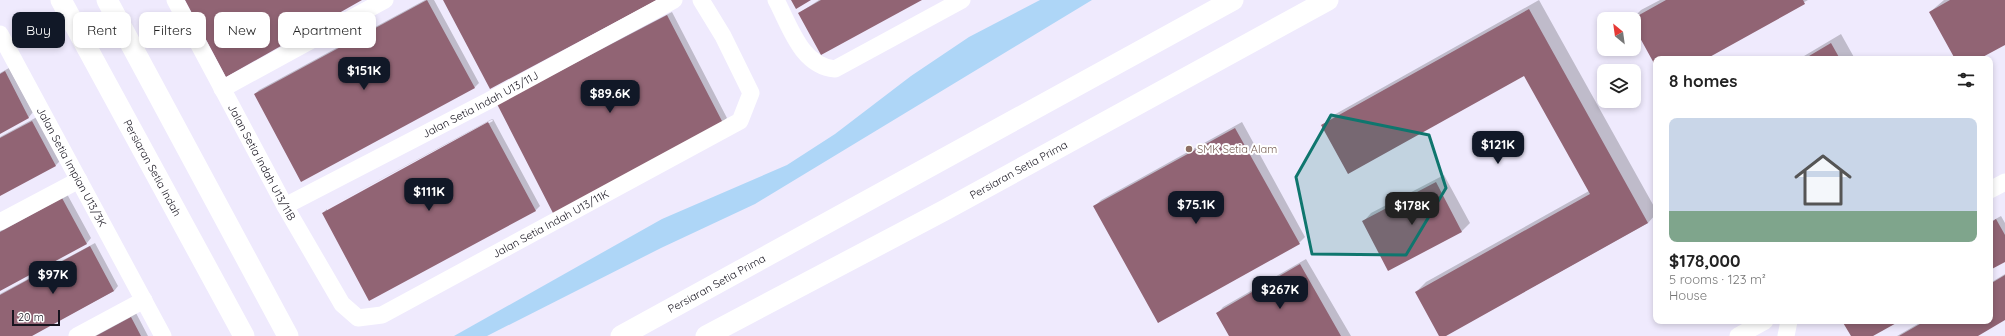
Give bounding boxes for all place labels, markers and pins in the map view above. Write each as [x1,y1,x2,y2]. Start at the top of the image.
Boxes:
pin: $151K [336,57,392,91]
pin: $89.6K [577,80,643,114]
pin: $121K [1470,131,1526,165]
place label: SMK Setia Alam [1197,142,1277,156]
marker: SMK Setia Alam [1184,144,1194,154]
pin: $111K [401,178,457,212]
pin: $75.1K [1163,191,1229,225]
pin: $178K [1384,192,1440,226]
pin: $97K [29,261,77,295]
pin: $267K [1252,276,1308,310]

